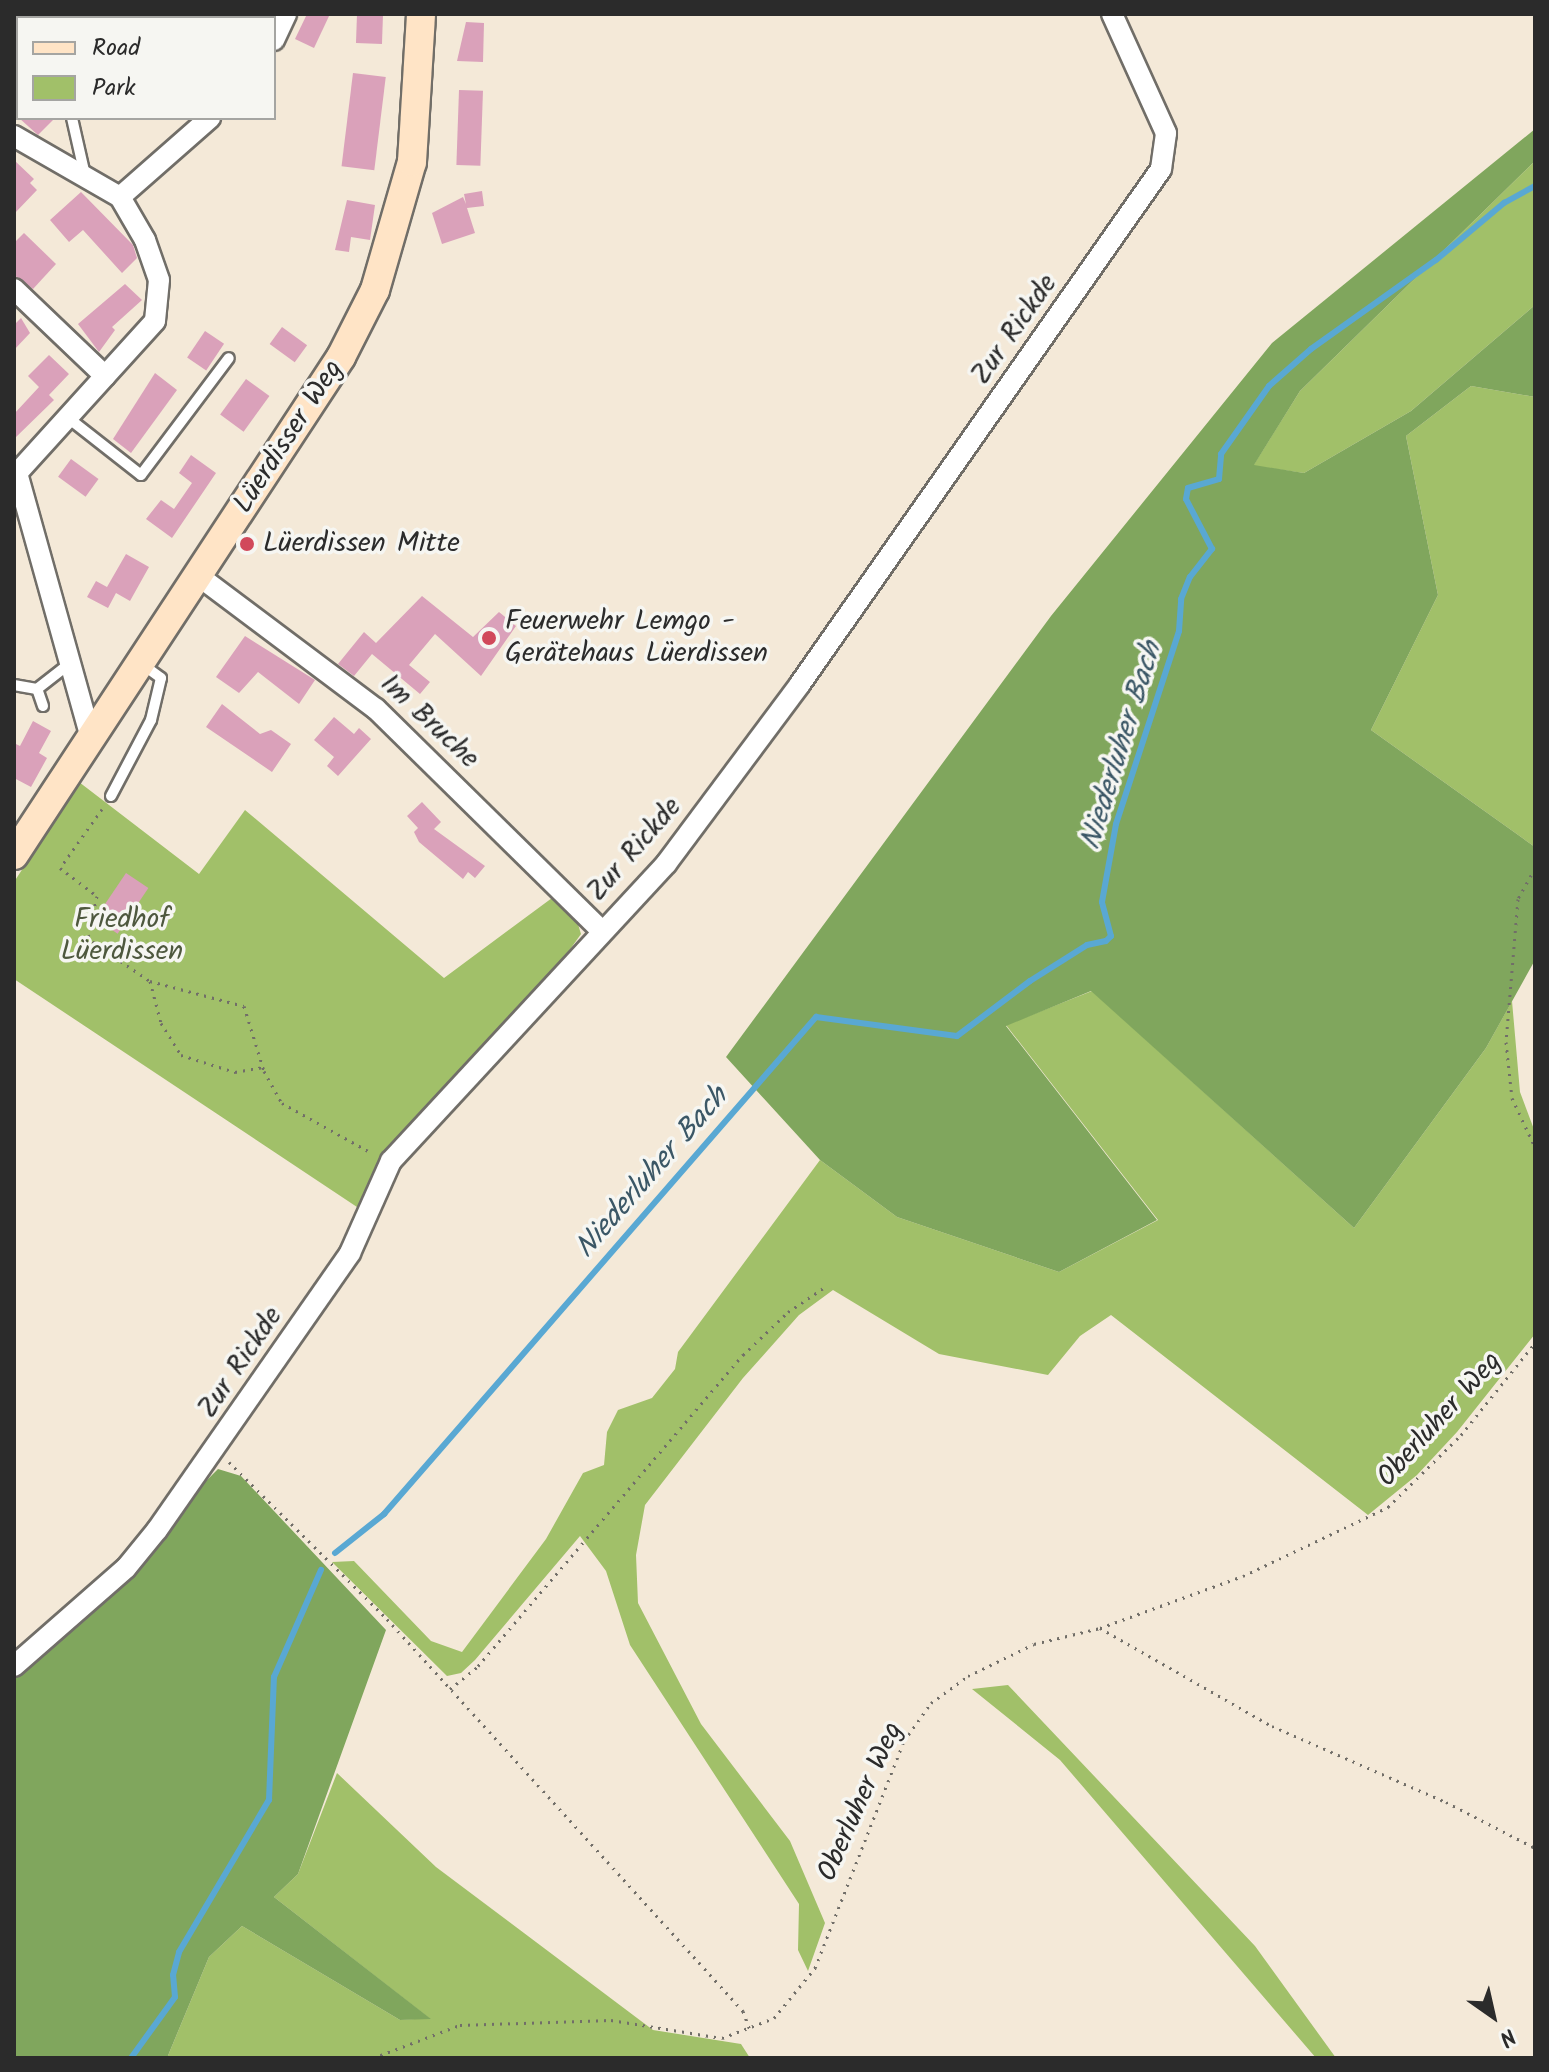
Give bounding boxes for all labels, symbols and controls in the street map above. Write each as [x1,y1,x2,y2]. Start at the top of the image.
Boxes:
legend [16,16,276,120]
text: Road [92,29,140,68]
text: Park [92,69,136,108]
street label: Zur Rickde [965,269,1065,391]
street label: Lüerdisser Weg [227,354,351,520]
place label: Lüerdissen Mitte [263,527,460,561]
marker: Lüerdissen Mitte [238,535,256,553]
place label: Feuerwehr Lemgo - Gerätehaus Lüerdissen [505,605,768,671]
marker: Feuerwehr Lemgo - Gerätehaus Lüerdissen [480,629,498,647]
water label: Niederluher Bach [1073,638,1171,854]
street label: Im Bruche [373,668,485,776]
street label: Zur Rickde [581,791,689,909]
park label: Friedhof Lüerdissen [61,903,183,969]
water label: Niederluher Bach [568,1080,736,1266]
street label: Zur Rickde [192,1301,290,1425]
street label: Oberluher Weg [1371,1346,1509,1494]
street label: Oberluher Weg [811,1718,911,1886]
north arrow [1453,1976,1533,2056]
text: N [1491,2018,1522,2055]

